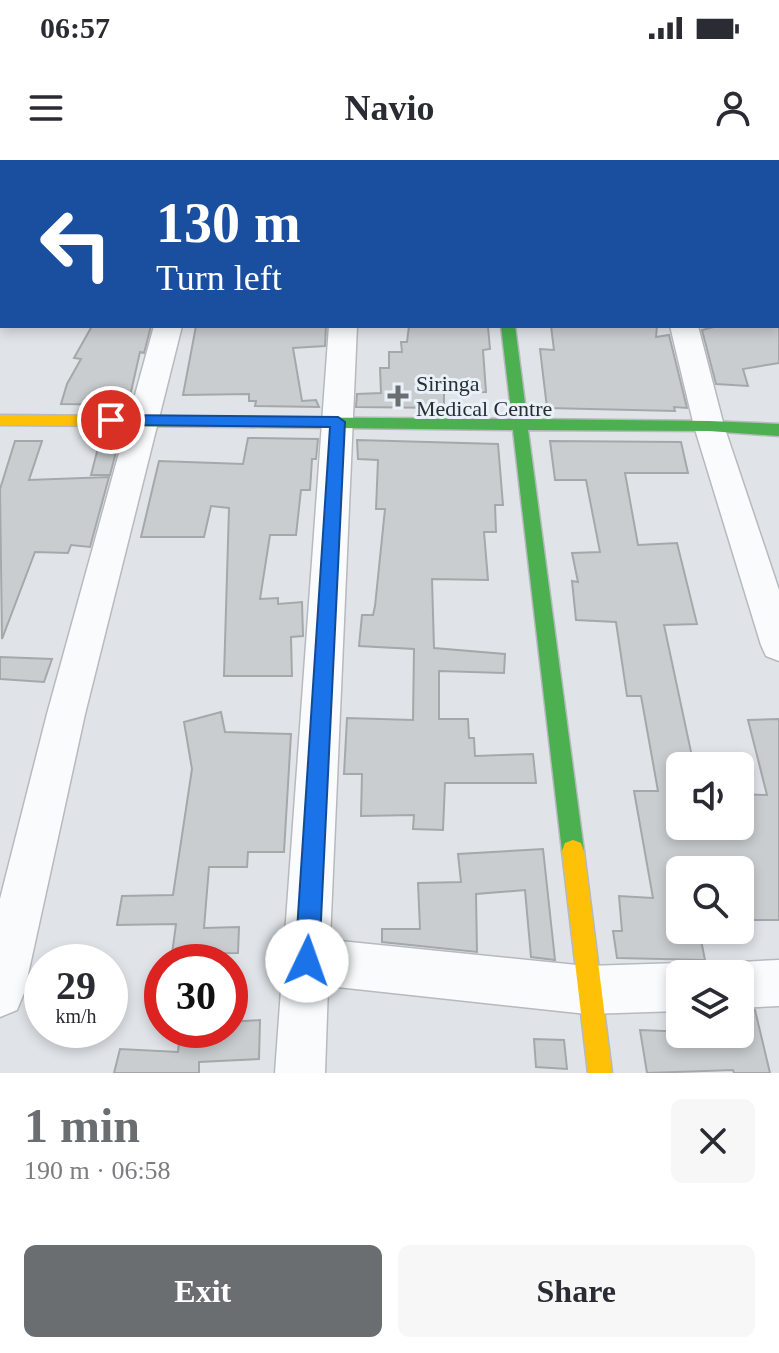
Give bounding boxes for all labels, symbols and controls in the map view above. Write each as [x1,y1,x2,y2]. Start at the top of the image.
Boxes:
text: 06:57 [40,11,110,44]
icon: menu [24,86,68,130]
icon: person [711,86,755,130]
text: Navio [345,88,435,128]
icon: left [24,192,128,296]
text: 130 m [156,192,301,254]
text: Turn left [156,258,282,298]
place label: Siringa Medical Centre [416,371,552,421]
marker: Siringa Medical Centre [387,385,409,407]
pin [77,386,145,454]
icon: arrive [89,398,133,442]
map controls [666,752,754,1048]
button: sound [666,752,754,840]
button: search [666,856,754,944]
position arrow [265,919,349,1003]
speed limit sign: 30 [144,944,248,1048]
button: layers [666,960,754,1048]
text: 29 [56,963,96,1008]
text: km/h [55,1005,97,1027]
text: 1 min [24,1099,140,1152]
button: close [671,1099,755,1183]
text: 190 m · 06:58 [24,1156,171,1185]
button: Exit [24,1245,382,1337]
button: Share [398,1245,755,1337]

